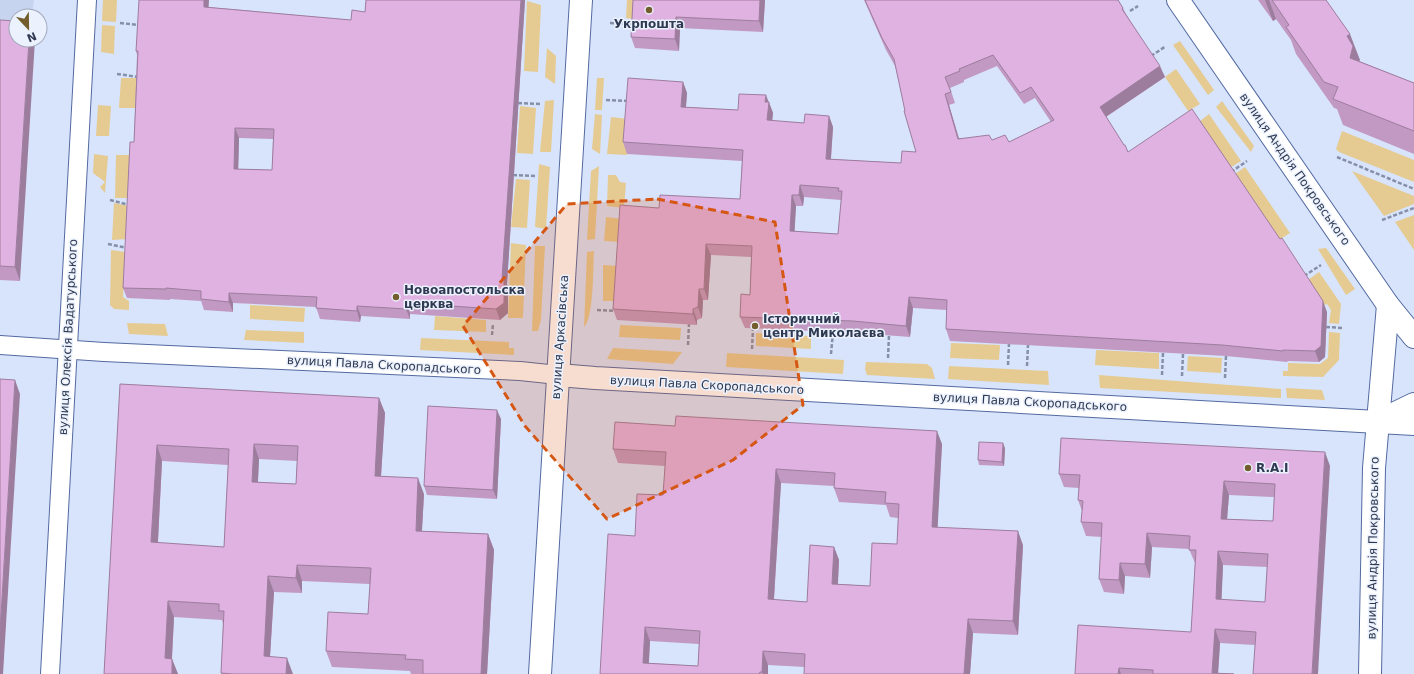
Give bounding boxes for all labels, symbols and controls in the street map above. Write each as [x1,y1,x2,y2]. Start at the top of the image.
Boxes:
marker: Укрпошта [644,5,654,15]
north arrow [8,8,48,48]
place label: Укрпошта [614,17,684,31]
text: N [25,29,38,45]
street label: вулиця Андрія Покровського [1237,90,1353,248]
street label: вулиця Олексія Вадатурського [56,239,80,435]
street label: вулиця Аркасівська [549,274,571,400]
place label: Новоапостольска церква [404,283,525,311]
marker: Новоапостольска церква [391,292,401,302]
place label: Історичний центр Миколаєва [763,312,884,340]
marker: Історичний центр Миколаєва [750,321,760,331]
street label: вулиця Павла Скоропадського [287,353,481,377]
street label: вулиця Павла Скоропадського [610,373,804,397]
street label: вулиця Павла Скоропадського [933,390,1127,414]
street label: вулиця Андрія Покровського [1364,457,1382,639]
place label: R.A.I [1256,461,1289,475]
marker: R.A.I [1243,463,1253,473]

